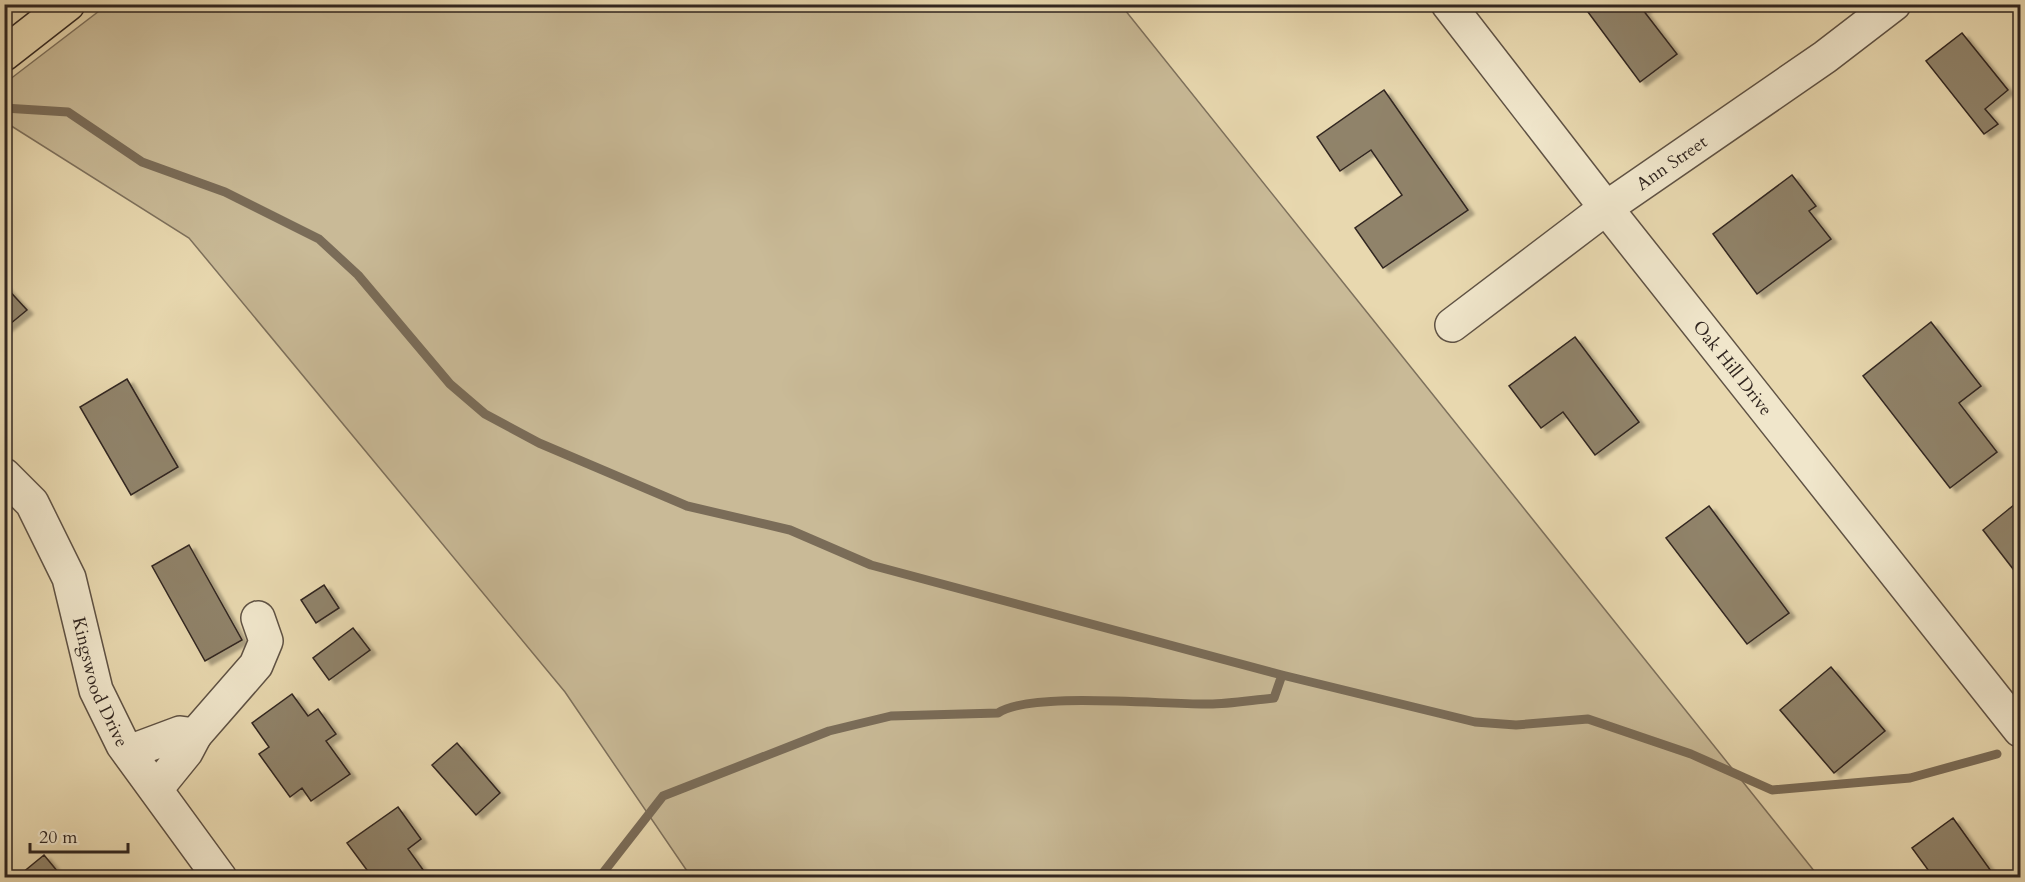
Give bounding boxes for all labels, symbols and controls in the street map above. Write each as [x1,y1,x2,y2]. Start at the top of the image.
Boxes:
street label: Ann Street [1631,129,1712,196]
street label: Oak Hill Drive [1687,315,1778,421]
street label: Kingswood Drive [66,614,135,751]
scale bar [30,816,128,854]
text: 20 m [39,825,78,850]

